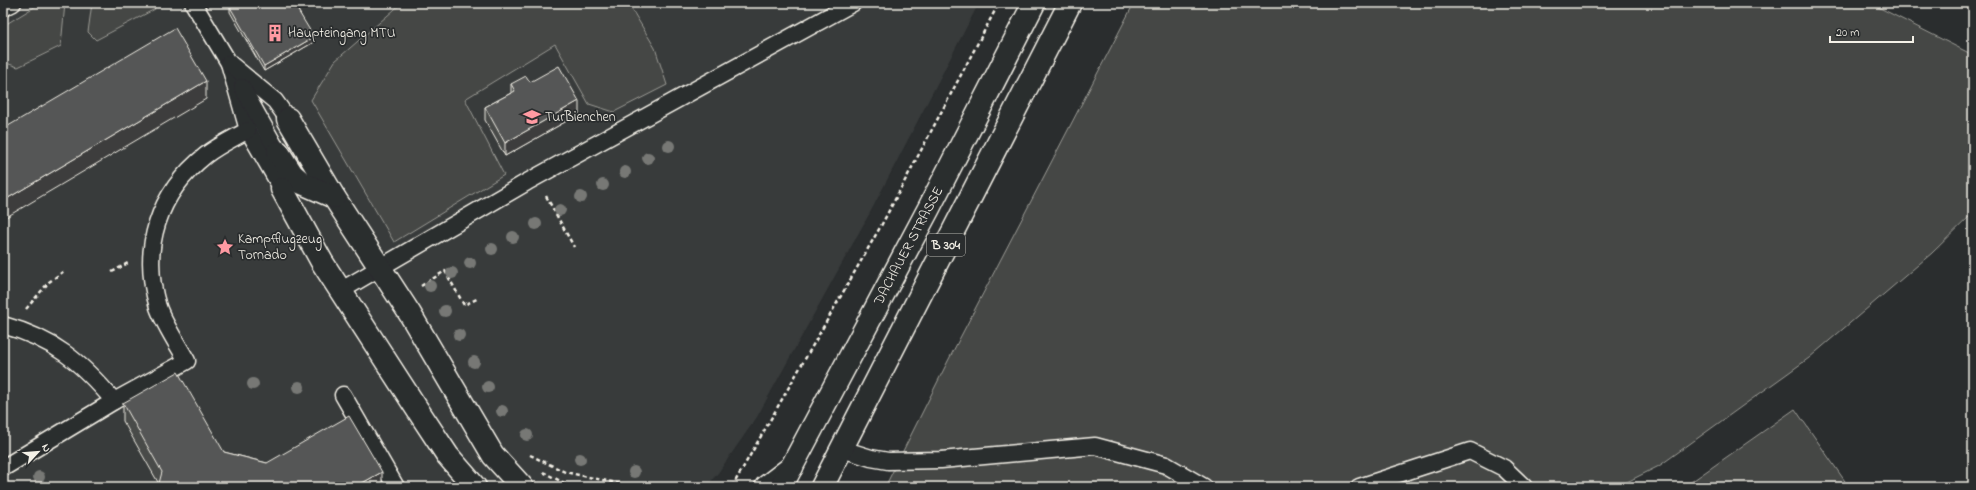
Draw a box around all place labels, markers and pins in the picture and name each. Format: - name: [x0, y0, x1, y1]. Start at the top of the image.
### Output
- building icon: Haupteingang MTU: [265, 23, 285, 43]
- place label: Haupteingang MTU: [288, 23, 396, 45]
- school or university icon: TurBienchen: [522, 107, 542, 127]
- place label: TurBienchen: [545, 107, 616, 128]
- place label: Kampfflugzeug Tornado: [238, 229, 322, 266]
- place icon: Kampfflugzeug Tornado: [215, 237, 235, 257]

